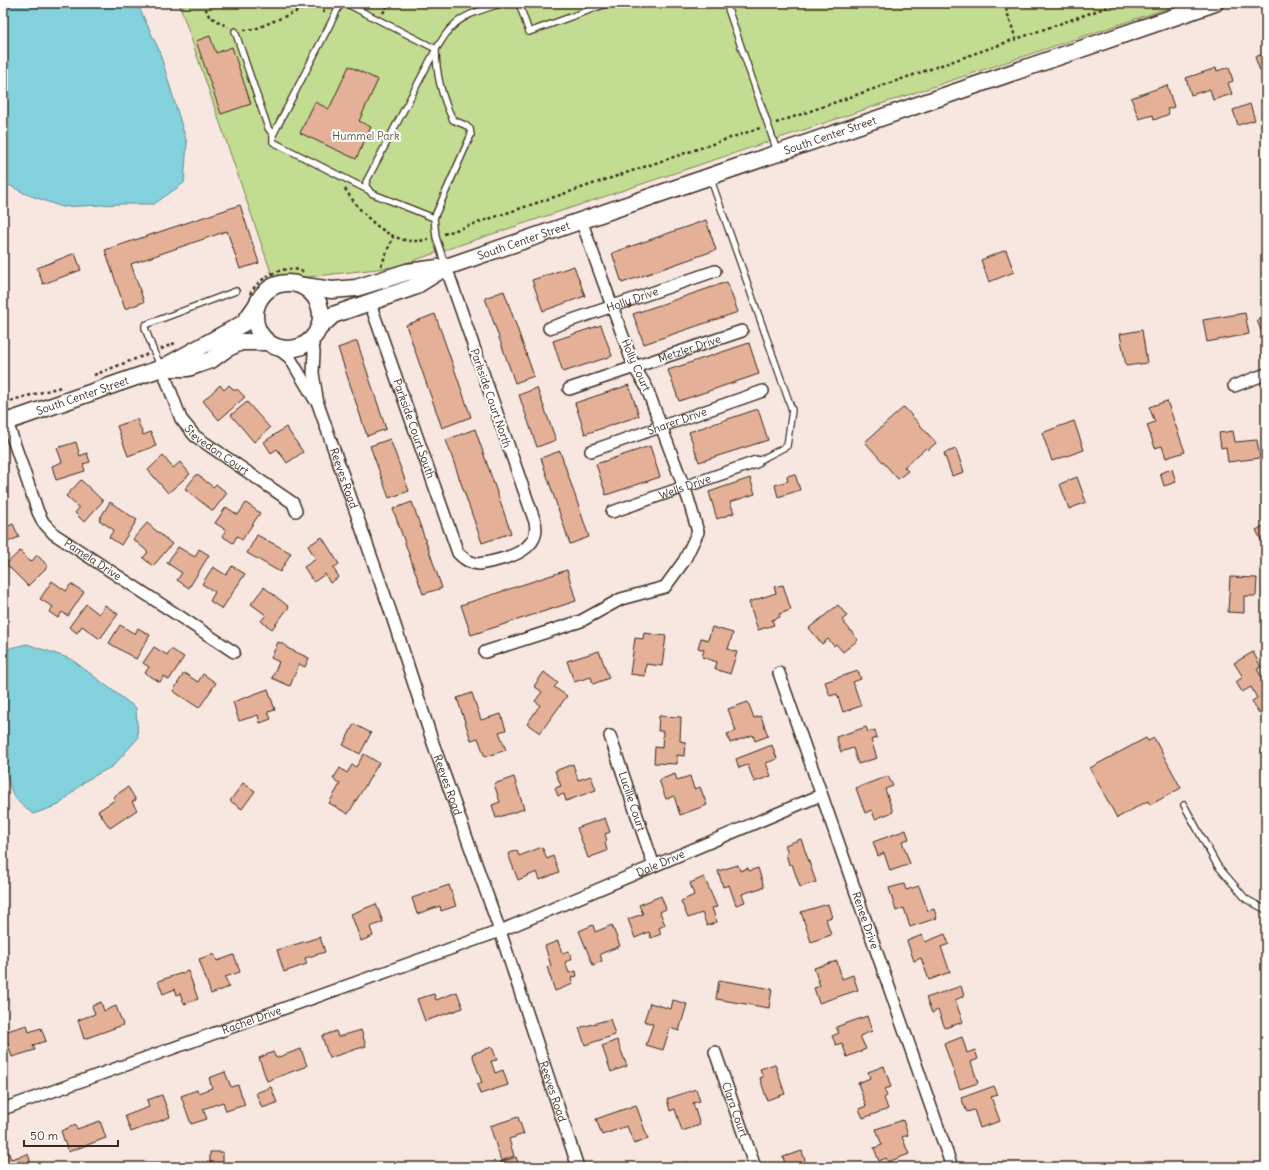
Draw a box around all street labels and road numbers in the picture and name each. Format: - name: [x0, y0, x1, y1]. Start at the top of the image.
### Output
- street label: South Center Street: [782, 113, 878, 158]
- street label: South Center Street: [475, 218, 572, 263]
- street label: Holly Drive: [604, 284, 660, 315]
- street label: Metzler Drive: [656, 332, 723, 366]
- street label: Holly Court: [618, 337, 654, 394]
- street label: Parkside Court North: [467, 347, 515, 449]
- street label: South Center Street: [34, 373, 131, 418]
- street label: Parkside Court South: [390, 377, 438, 480]
- street label: Sharer Drive: [645, 404, 709, 438]
- street label: Stevedon Court: [182, 422, 252, 478]
- street label: Reeves Road: [327, 446, 361, 511]
- street label: Wells Drive: [657, 471, 713, 502]
- street label: Pamela Drive: [62, 536, 124, 583]
- street label: Reeves Road: [431, 753, 465, 818]
- street label: Lucille Court: [616, 770, 649, 833]
- street label: Dale Drive: [634, 847, 687, 880]
- street label: Renee Drive: [849, 890, 882, 951]
- street label: Rachel Drive: [220, 1003, 283, 1037]
- street label: Reeves Road: [536, 1059, 570, 1124]
- street label: Clara Court: [719, 1080, 751, 1139]

